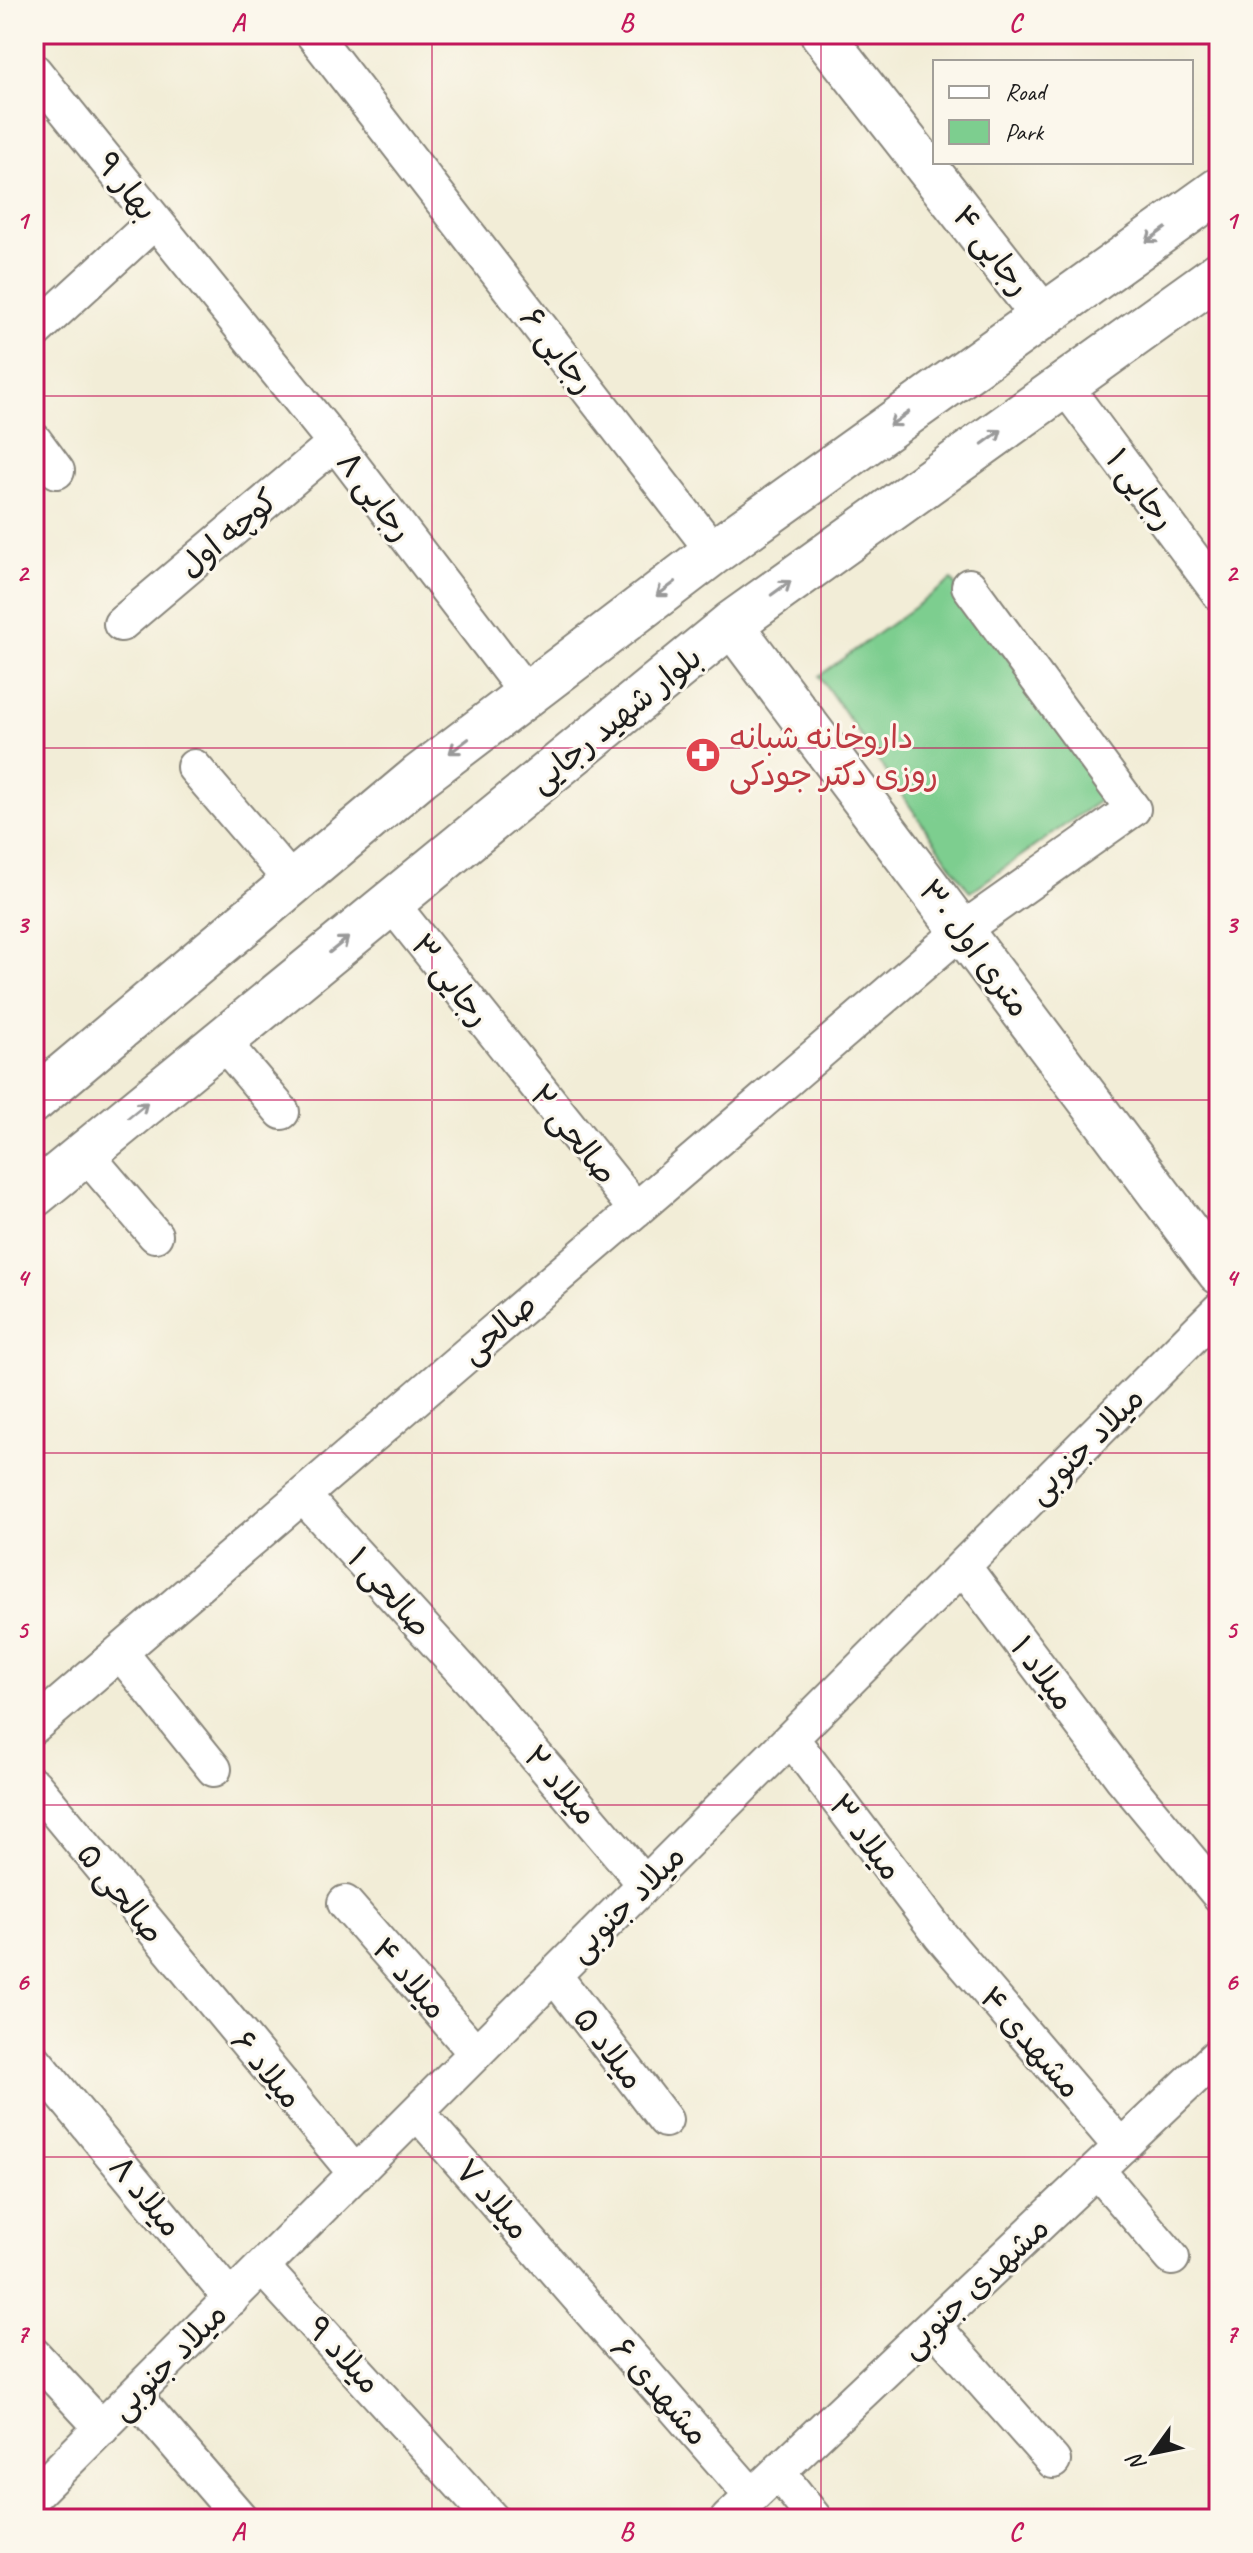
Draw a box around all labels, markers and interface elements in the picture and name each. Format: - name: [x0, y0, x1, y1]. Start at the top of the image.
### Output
- text: A: [231, 6, 246, 39]
- text: B: [619, 6, 635, 39]
- text: C: [1009, 6, 1025, 39]
- legend: [933, 60, 1193, 164]
- text: Road: [1005, 77, 1049, 107]
- text: Park: [1005, 117, 1045, 147]
- street label: بهار ۹: [87, 144, 167, 229]
- street label: رجایی ۴: [943, 197, 1040, 304]
- text: 1: [16, 204, 31, 237]
- text: 1: [1225, 204, 1240, 237]
- one-way arrow: [1145, 227, 1167, 243]
- street label: رجایی ۶: [511, 298, 604, 402]
- one-way arrow: [888, 411, 910, 428]
- one-way arrow: [980, 429, 1002, 445]
- street label: رجایی ۱: [1097, 440, 1185, 538]
- street label: رجایی ۸: [327, 443, 422, 550]
- street label: کوچه اول: [170, 480, 286, 587]
- text: 2: [16, 556, 30, 589]
- text: 2: [1225, 556, 1239, 589]
- one-way arrow: [656, 580, 677, 597]
- one-way arrow: [769, 580, 791, 596]
- street label: بلوار شهید رجایی: [520, 637, 710, 802]
- place label: داروخانه شبانه روزی دکتر جودکی: [729, 717, 938, 795]
- pharmacy icon: داروخانه شبانه روزی دکتر جودکی: [684, 736, 722, 774]
- one-way arrow: [449, 738, 470, 755]
- street label: ۳۰ متری اول: [909, 871, 1040, 1025]
- text: 3: [16, 908, 30, 941]
- text: 3: [1225, 908, 1239, 941]
- street label: رجایی ۳: [402, 926, 500, 1035]
- one-way arrow: [328, 936, 349, 954]
- street label: صالحی ۲: [521, 1076, 627, 1193]
- one-way arrow: [127, 1101, 148, 1119]
- text: 4: [16, 1261, 31, 1294]
- text: 4: [1225, 1261, 1240, 1294]
- street label: صالحی: [452, 1284, 545, 1373]
- street label: میلاد جنوبی: [1018, 1378, 1153, 1513]
- street label: صالحی ۱: [338, 1539, 441, 1646]
- text: 5: [16, 1613, 30, 1646]
- text: 5: [1225, 1613, 1239, 1646]
- street label: میلاد ۱: [1001, 1628, 1084, 1719]
- street label: میلاد ۲: [515, 1737, 607, 1834]
- street label: میلاد ۳: [820, 1786, 911, 1889]
- street label: صالحی ۵: [67, 1834, 174, 1952]
- street label: میلاد جنوبی: [559, 1836, 694, 1971]
- street label: میلاد ۴: [363, 1929, 456, 2028]
- text: 6: [16, 1965, 30, 1998]
- text: 6: [1225, 1965, 1239, 1998]
- street label: مشهدی ۴: [971, 1978, 1091, 2107]
- street label: میلاد ۵: [564, 1999, 653, 2098]
- street label: میلاد ۶: [222, 2021, 312, 2117]
- street label: میلاد ۸: [100, 2147, 191, 2245]
- street label: میلاد ۷: [446, 2150, 539, 2248]
- street label: مشهدی جنوبی: [891, 2208, 1058, 2367]
- street label: میلاد جنوبی: [101, 2294, 236, 2429]
- street label: میلاد ۹: [297, 2308, 390, 2403]
- text: 7: [16, 2317, 30, 2350]
- text: 7: [1225, 2317, 1239, 2350]
- street label: مشهدی ۶: [601, 2328, 718, 2454]
- north arrow: [1113, 2413, 1193, 2493]
- text: N: [1120, 2447, 1153, 2477]
- text: A: [231, 2515, 246, 2548]
- text: B: [619, 2515, 635, 2548]
- text: C: [1009, 2515, 1025, 2548]

